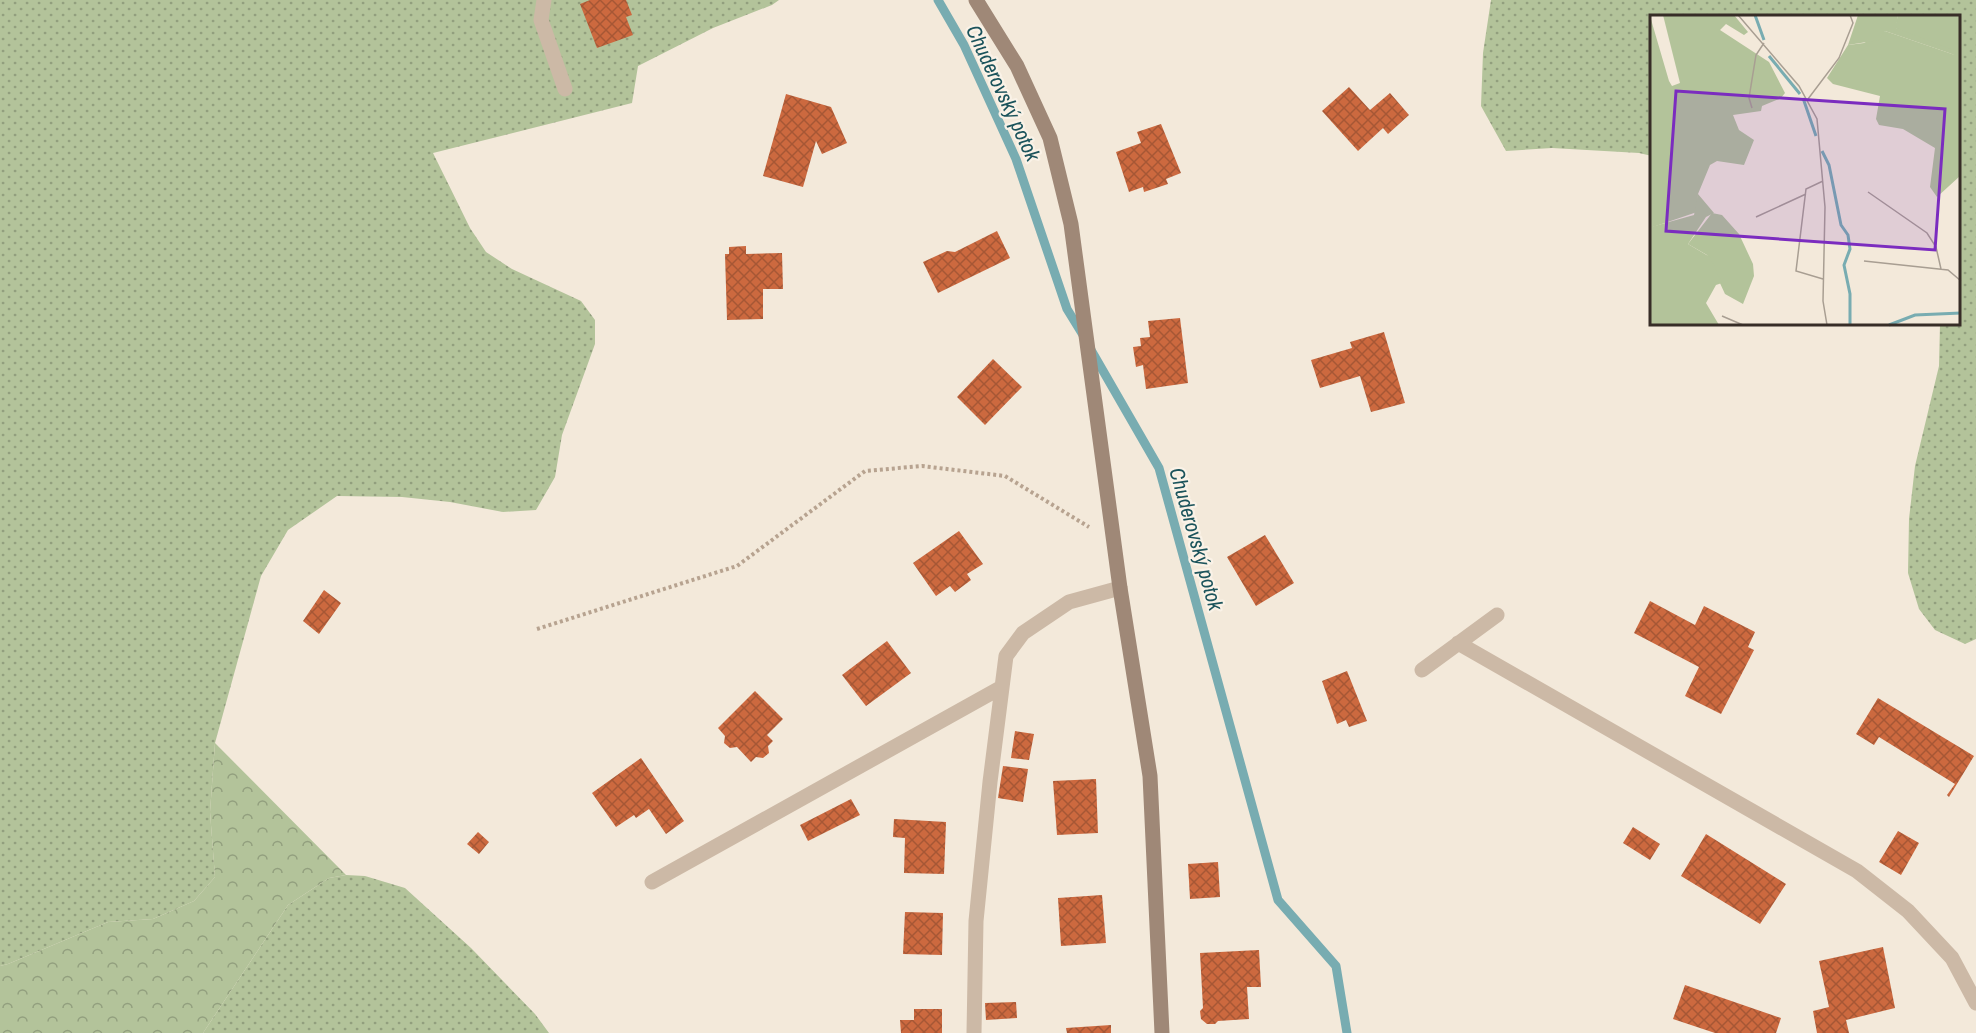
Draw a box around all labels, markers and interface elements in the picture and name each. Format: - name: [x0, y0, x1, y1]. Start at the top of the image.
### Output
- inset map: [1650, 15, 1961, 326]
- water label: Chuderovský potok: [959, 20, 1048, 167]
- water label: Chuderovský potok: [1162, 464, 1231, 615]

